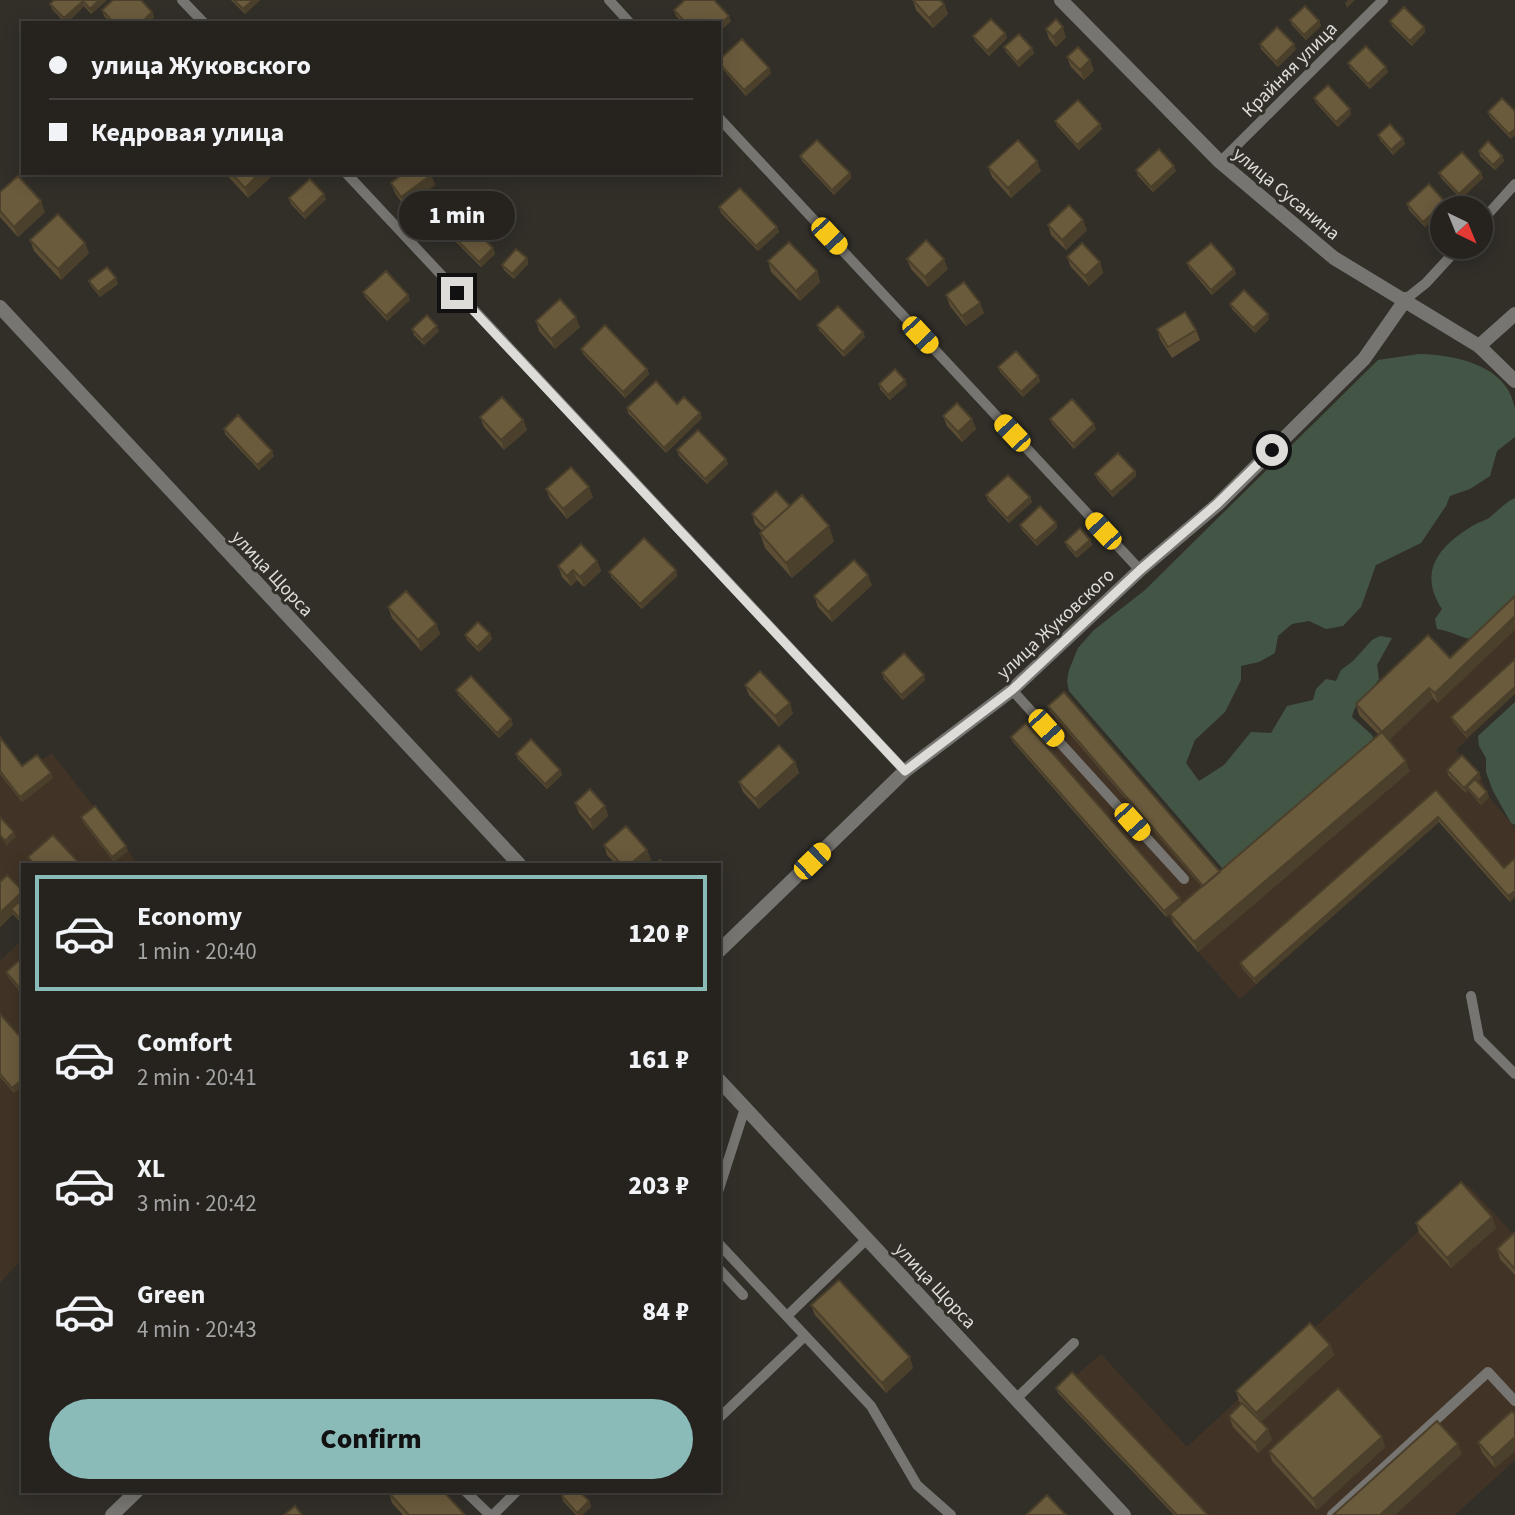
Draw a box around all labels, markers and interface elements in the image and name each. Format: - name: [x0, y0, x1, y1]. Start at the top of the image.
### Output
- street label: Крайняя улица: [1236, 16, 1344, 124]
- text: улица Жуковского: [91, 47, 311, 84]
- text: Кедровая улица: [91, 114, 284, 151]
- street label: улица Сусанина: [1227, 141, 1346, 247]
- callout: 1 min: [399, 191, 515, 240]
- north arrow: [1430, 196, 1493, 259]
- map controls: [1430, 196, 1493, 259]
- text: 1 min: [429, 199, 485, 232]
- car: [807, 213, 852, 259]
- route end: [441, 277, 473, 309]
- car: [898, 312, 943, 358]
- car: [990, 410, 1035, 456]
- route start: [1256, 434, 1288, 466]
- car: [1081, 508, 1126, 554]
- street label: улица Щорса: [225, 525, 319, 623]
- street label: улица Жуковского: [991, 562, 1121, 686]
- car: [1025, 705, 1068, 751]
- car: [1111, 799, 1154, 845]
- car: [790, 839, 835, 883]
- text: Economy: [137, 898, 242, 935]
- icon: car: [53, 902, 116, 965]
- text: 120 ₽: [628, 915, 689, 952]
- text: 1 min · 20:40: [137, 935, 257, 968]
- text: Comfort: [137, 1024, 232, 1061]
- icon: car: [53, 1028, 116, 1091]
- text: 161 ₽: [628, 1041, 689, 1078]
- text: 2 min · 20:41: [137, 1061, 257, 1094]
- text: XL: [137, 1150, 165, 1187]
- icon: car: [53, 1154, 116, 1217]
- text: 203 ₽: [628, 1167, 689, 1204]
- text: 3 min · 20:42: [137, 1187, 257, 1220]
- street label: улица Щорса: [888, 1237, 982, 1335]
- text: Green: [137, 1276, 205, 1313]
- icon: car: [53, 1280, 116, 1343]
- text: 84 ₽: [642, 1293, 689, 1330]
- text: 4 min · 20:43: [137, 1313, 257, 1346]
- button: Confirm: [49, 1399, 693, 1479]

